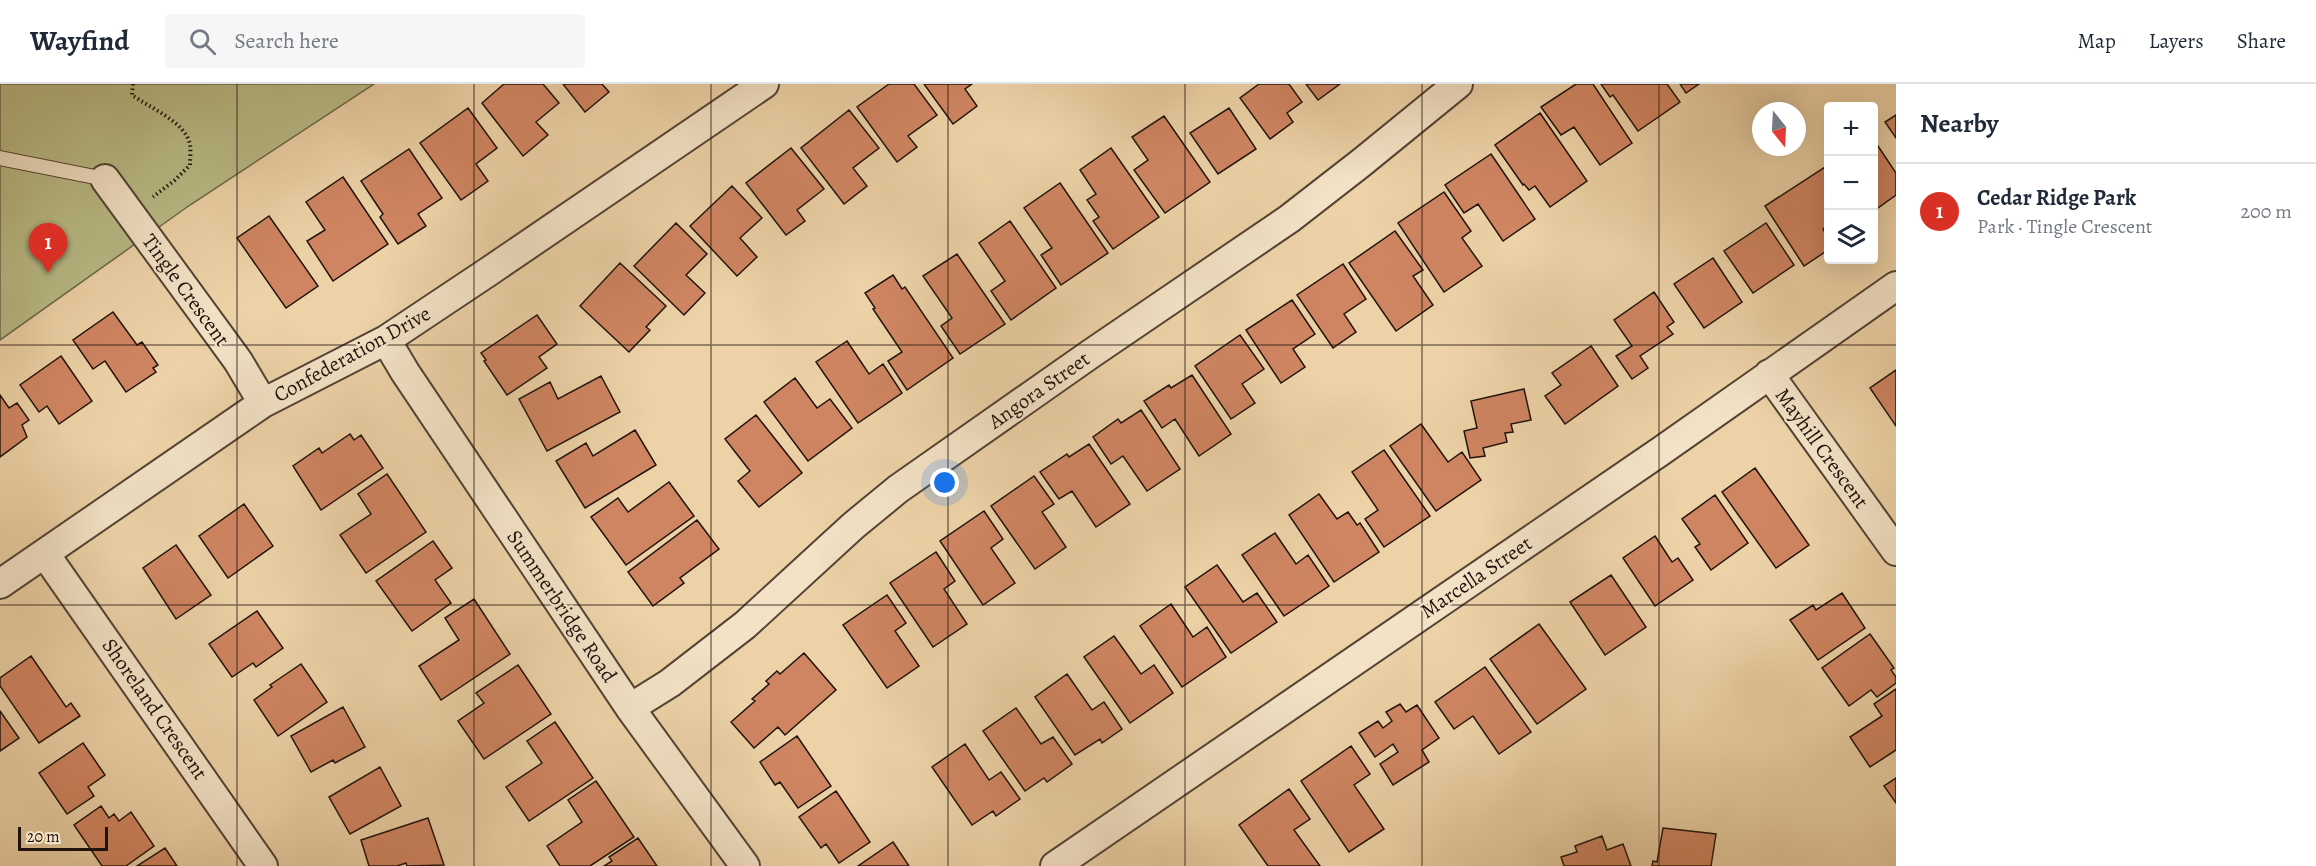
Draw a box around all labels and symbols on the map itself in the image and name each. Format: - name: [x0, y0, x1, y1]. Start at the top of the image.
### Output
- north arrow: [1752, 102, 1806, 156]
- pin: 1: [28, 224, 68, 273]
- street label: Tingle Crescent: [136, 228, 236, 352]
- street label: Confederation Drive: [269, 299, 435, 409]
- street label: Angora Street: [982, 345, 1095, 436]
- street label: Mayhill Crescent: [1769, 382, 1875, 514]
- your location: [930, 468, 959, 497]
- street label: Summerbridge Road: [500, 524, 624, 688]
- street label: Marcella Street: [1415, 529, 1537, 625]
- street label: Shoreland Crescent: [96, 633, 214, 785]
- scale bar: [18, 824, 108, 852]

